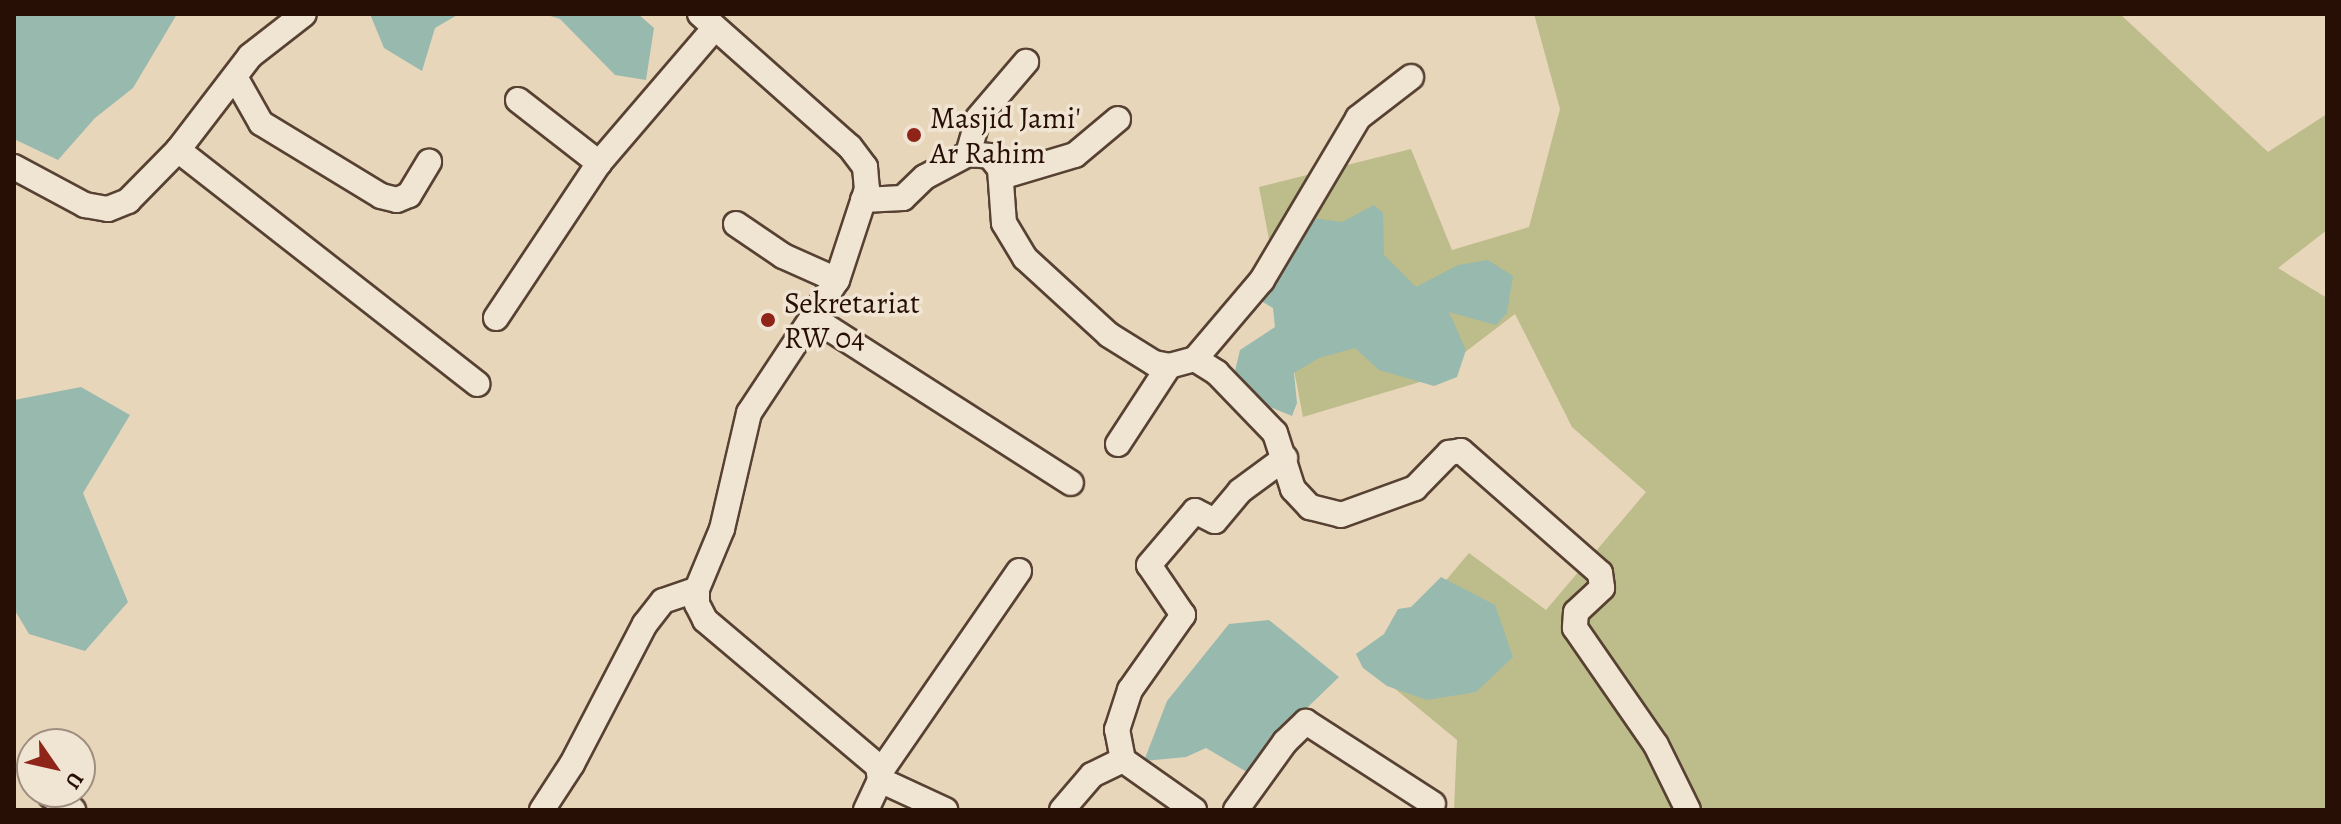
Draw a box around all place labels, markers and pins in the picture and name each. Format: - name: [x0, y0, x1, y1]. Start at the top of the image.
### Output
- place label: Masjid Jami' Ar Rahim: [930, 100, 1081, 170]
- marker: Masjid Jami' Ar Rahim: [905, 126, 923, 144]
- place label: Sekretariat RW 04: [784, 285, 920, 356]
- marker: Sekretariat RW 04: [759, 311, 777, 329]

